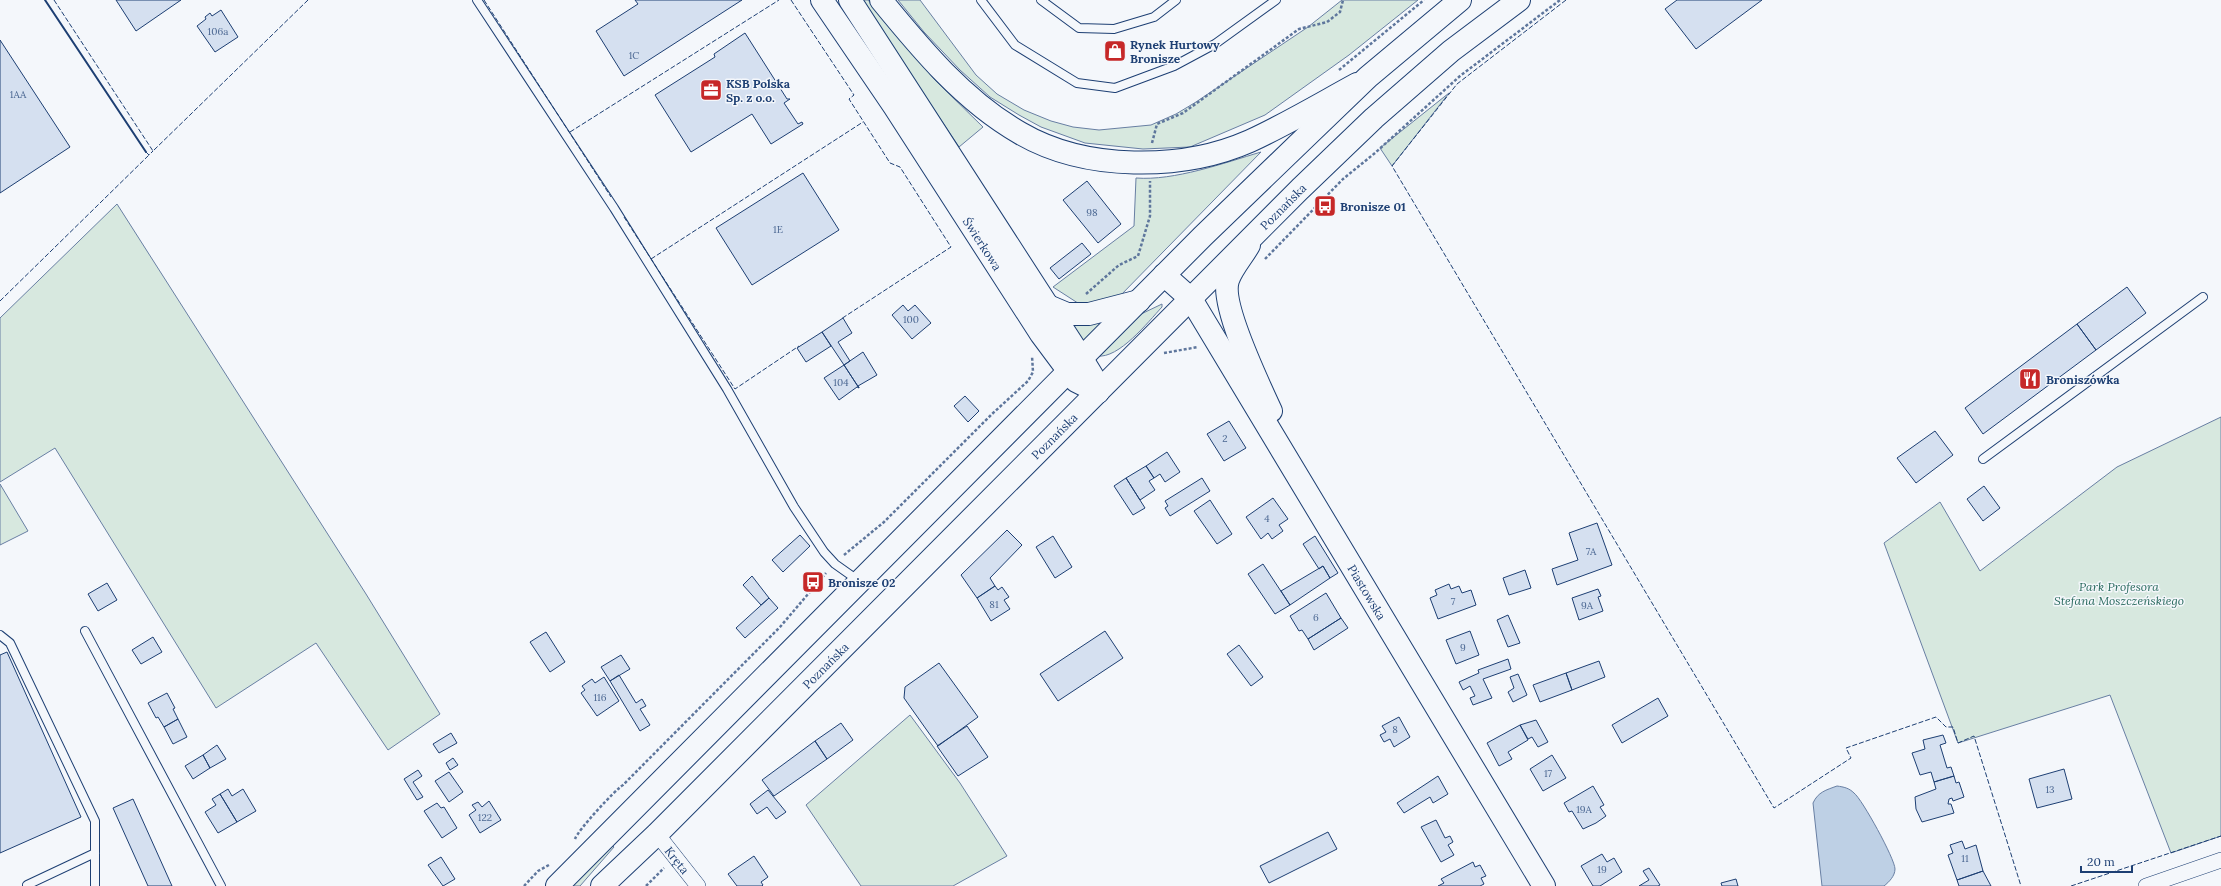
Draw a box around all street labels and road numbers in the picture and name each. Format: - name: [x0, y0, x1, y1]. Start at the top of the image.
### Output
- street label: Poznańska: [1257, 180, 1309, 233]
- street label: Świerkowa: [960, 214, 1005, 273]
- street label: Poznańska: [1028, 409, 1080, 462]
- street label: Piastowska: [1345, 562, 1390, 622]
- street label: Poznańska: [799, 639, 851, 692]
- street label: Kręta: [662, 843, 693, 877]

